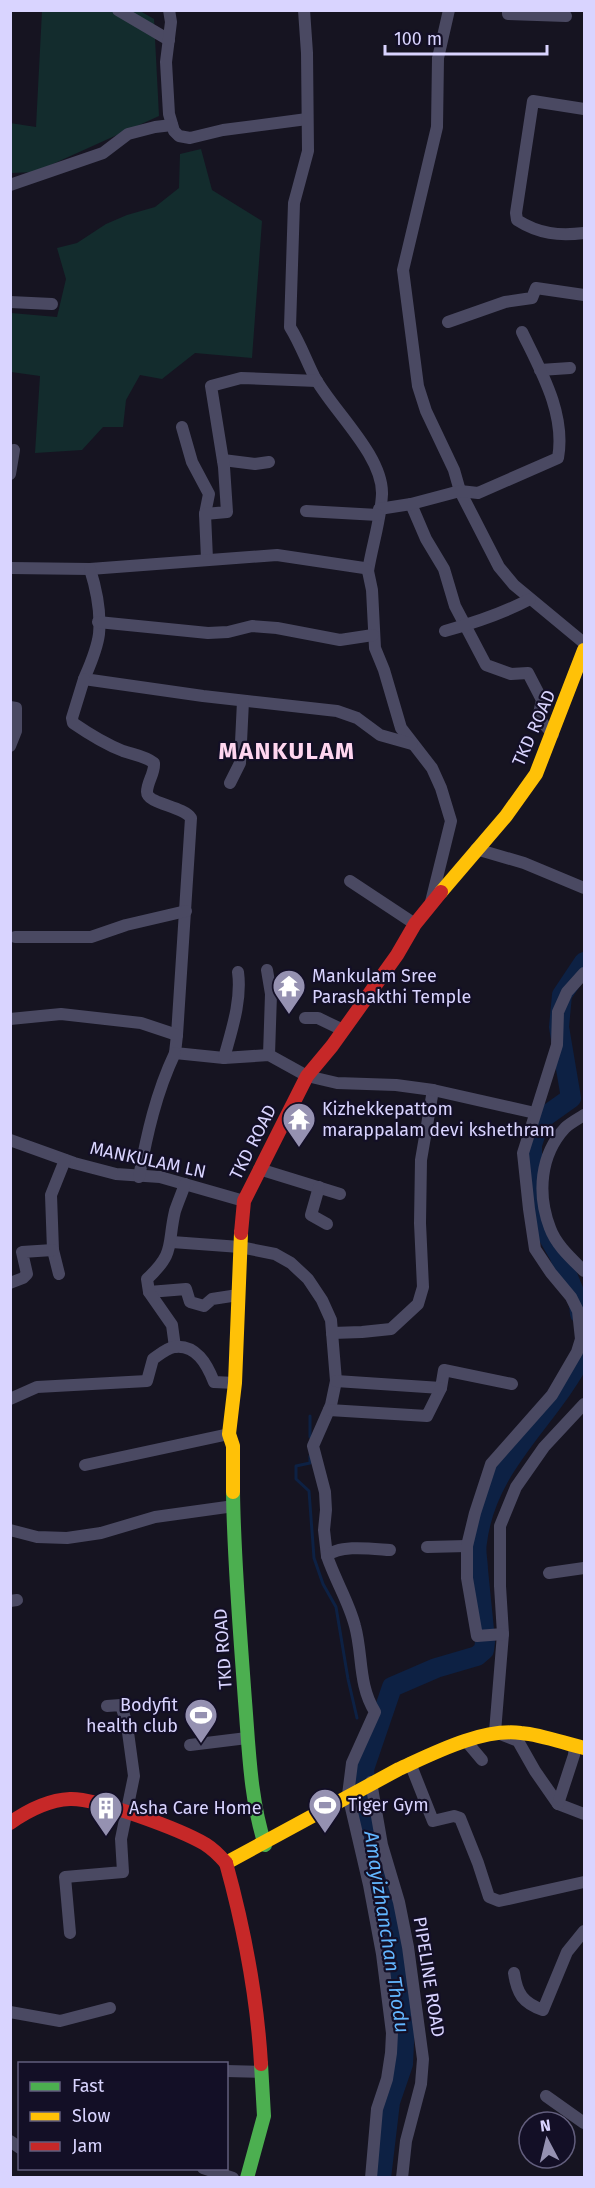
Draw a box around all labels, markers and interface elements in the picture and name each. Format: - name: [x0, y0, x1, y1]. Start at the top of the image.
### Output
- scale bar: [385, 18, 547, 56]
- text: 100 m: [394, 28, 442, 50]
- street label: TKD ROAD: [507, 686, 561, 770]
- district label: MANKULAM: [219, 737, 355, 765]
- place label: Mankulam Sree Parashakthi Temple: [312, 965, 471, 1008]
- temple icon: Mankulam Sree Parashakthi Temple: [271, 968, 307, 1015]
- place label: Kizhekkepattom marappalam devi kshethram: [322, 1098, 555, 1141]
- street label: TKD ROAD: [225, 1101, 281, 1183]
- temple icon: Kizhekkepattom marappalam devi kshethram: [281, 1101, 317, 1148]
- street label: MANKULAM LN: [88, 1137, 208, 1183]
- street label: TKD ROAD: [209, 1608, 237, 1690]
- place label: Bodyfit health club: [86, 1694, 178, 1737]
- sports icon: Bodyfit health club: [183, 1697, 219, 1744]
- sports icon: Tiger Gym: [307, 1787, 343, 1834]
- building icon: Asha Care Home: [88, 1790, 124, 1837]
- place label: Tiger Gym: [348, 1794, 429, 1816]
- place label: Asha Care Home: [129, 1797, 262, 1819]
- water label: Amayizhanchan Thodu: [359, 1828, 415, 2035]
- street label: PIPELINE ROAD: [409, 1915, 449, 2039]
- legend: [18, 2062, 228, 2170]
- text: Fast: [72, 2075, 105, 2097]
- text: Slow: [72, 2105, 111, 2127]
- north arrow: [517, 2110, 577, 2170]
- text: N: [539, 2116, 552, 2136]
- text: Jam: [72, 2135, 103, 2157]

